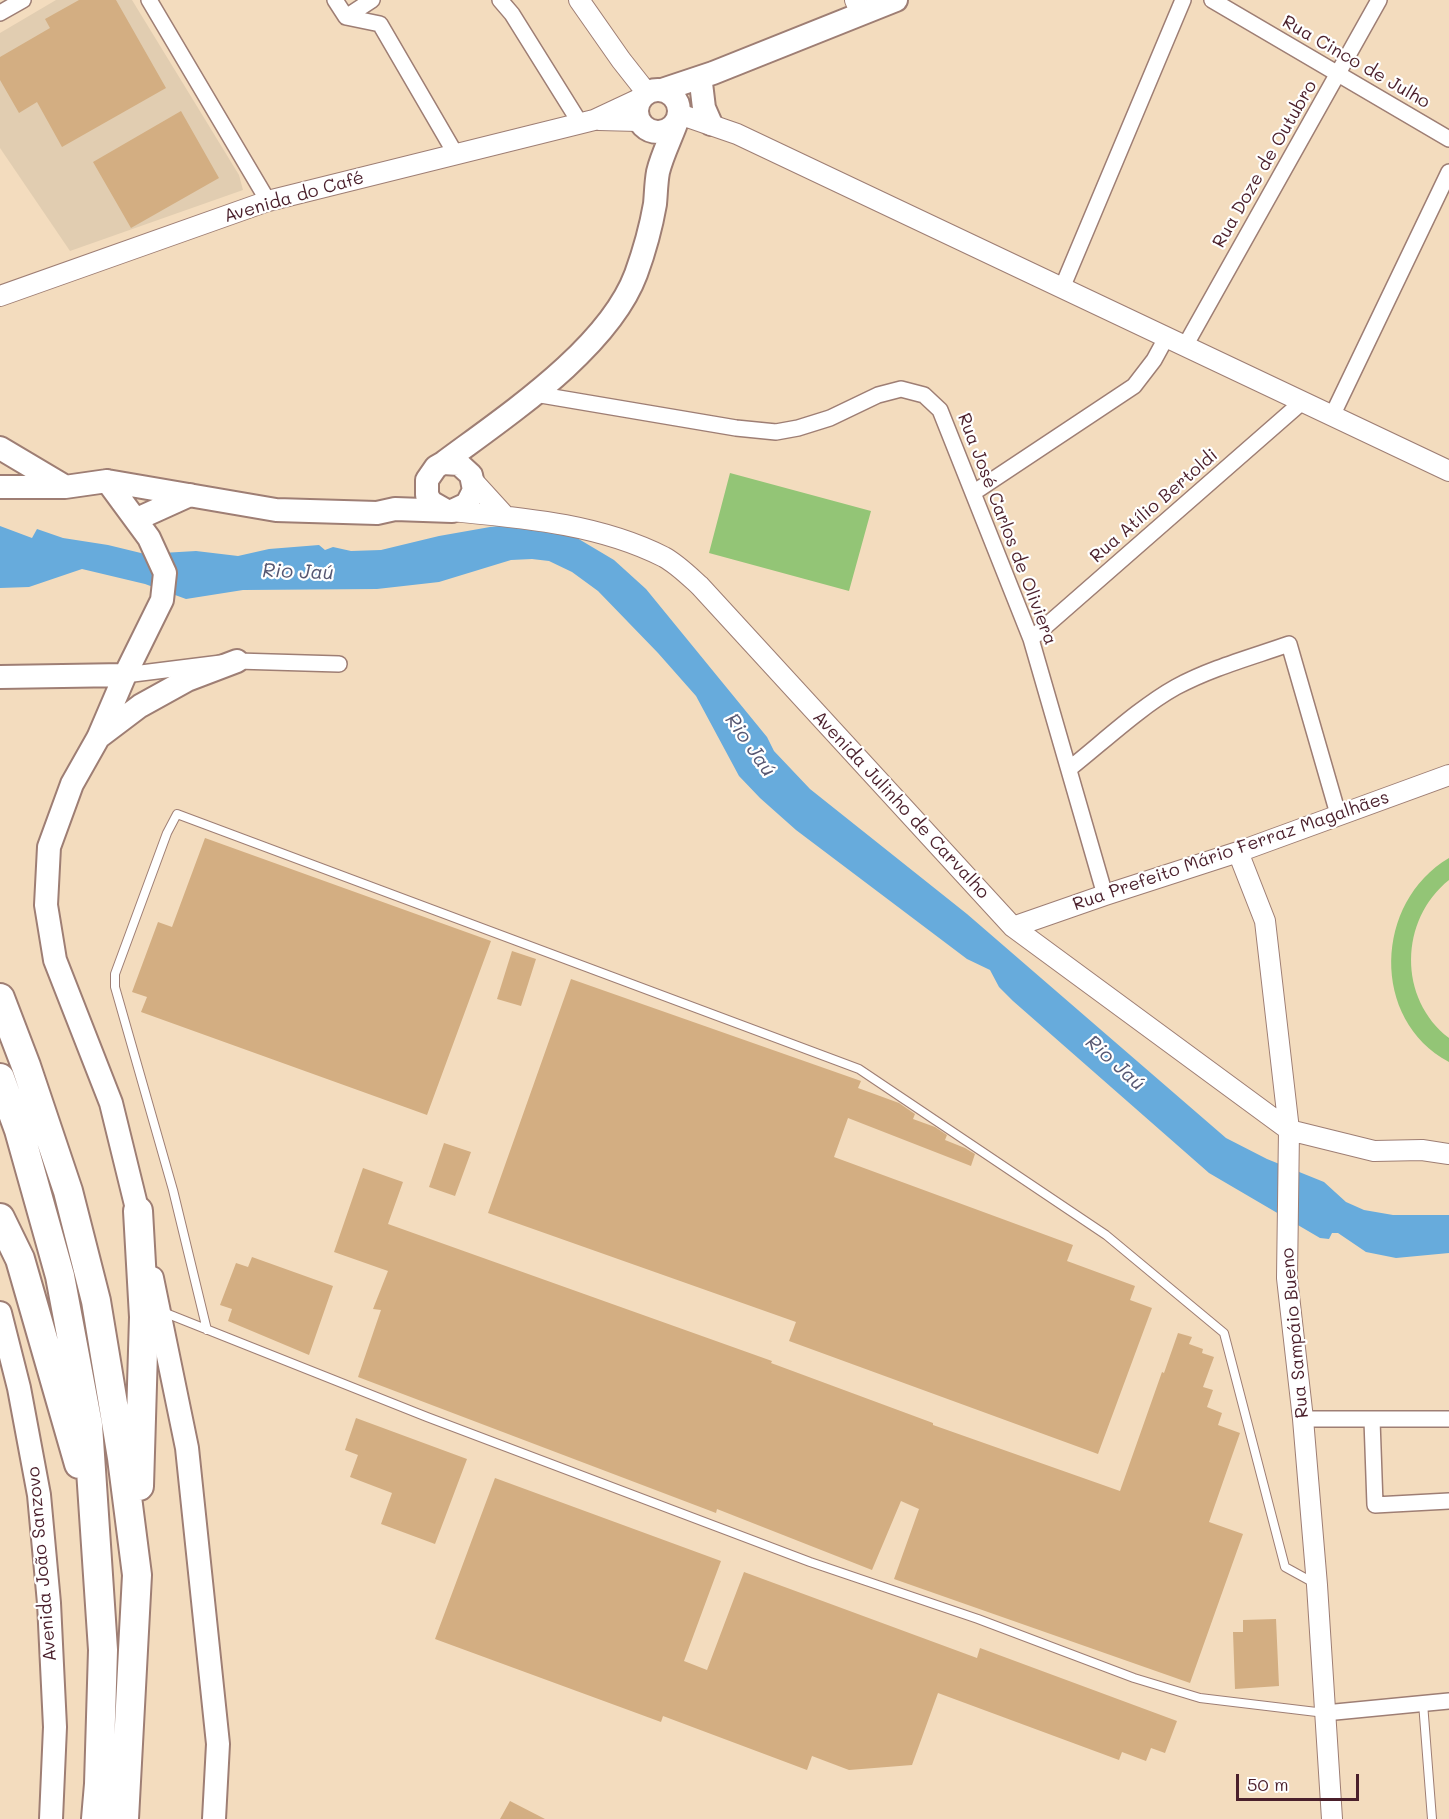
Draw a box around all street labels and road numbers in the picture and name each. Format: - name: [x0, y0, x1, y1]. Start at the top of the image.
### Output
- street label: Rua Cinco de Julho: [1278, 11, 1434, 113]
- street label: Rua Doze de Outubro: [1208, 76, 1322, 252]
- street label: Avenida do Café: [222, 167, 366, 227]
- street label: Rua José Carlos de Oliviera: [953, 410, 1061, 648]
- street label: Rua Atílio Bertoldi: [1086, 445, 1222, 567]
- street label: Avenida Julinho de Carvalho: [808, 707, 994, 903]
- street label: Rua Prefeito Mário Ferraz Magalhães: [1070, 787, 1392, 915]
- street label: Rua Sampáio Bueno: [1277, 1247, 1313, 1419]
- street label: Avenida João Sanzovo: [23, 1466, 61, 1662]

